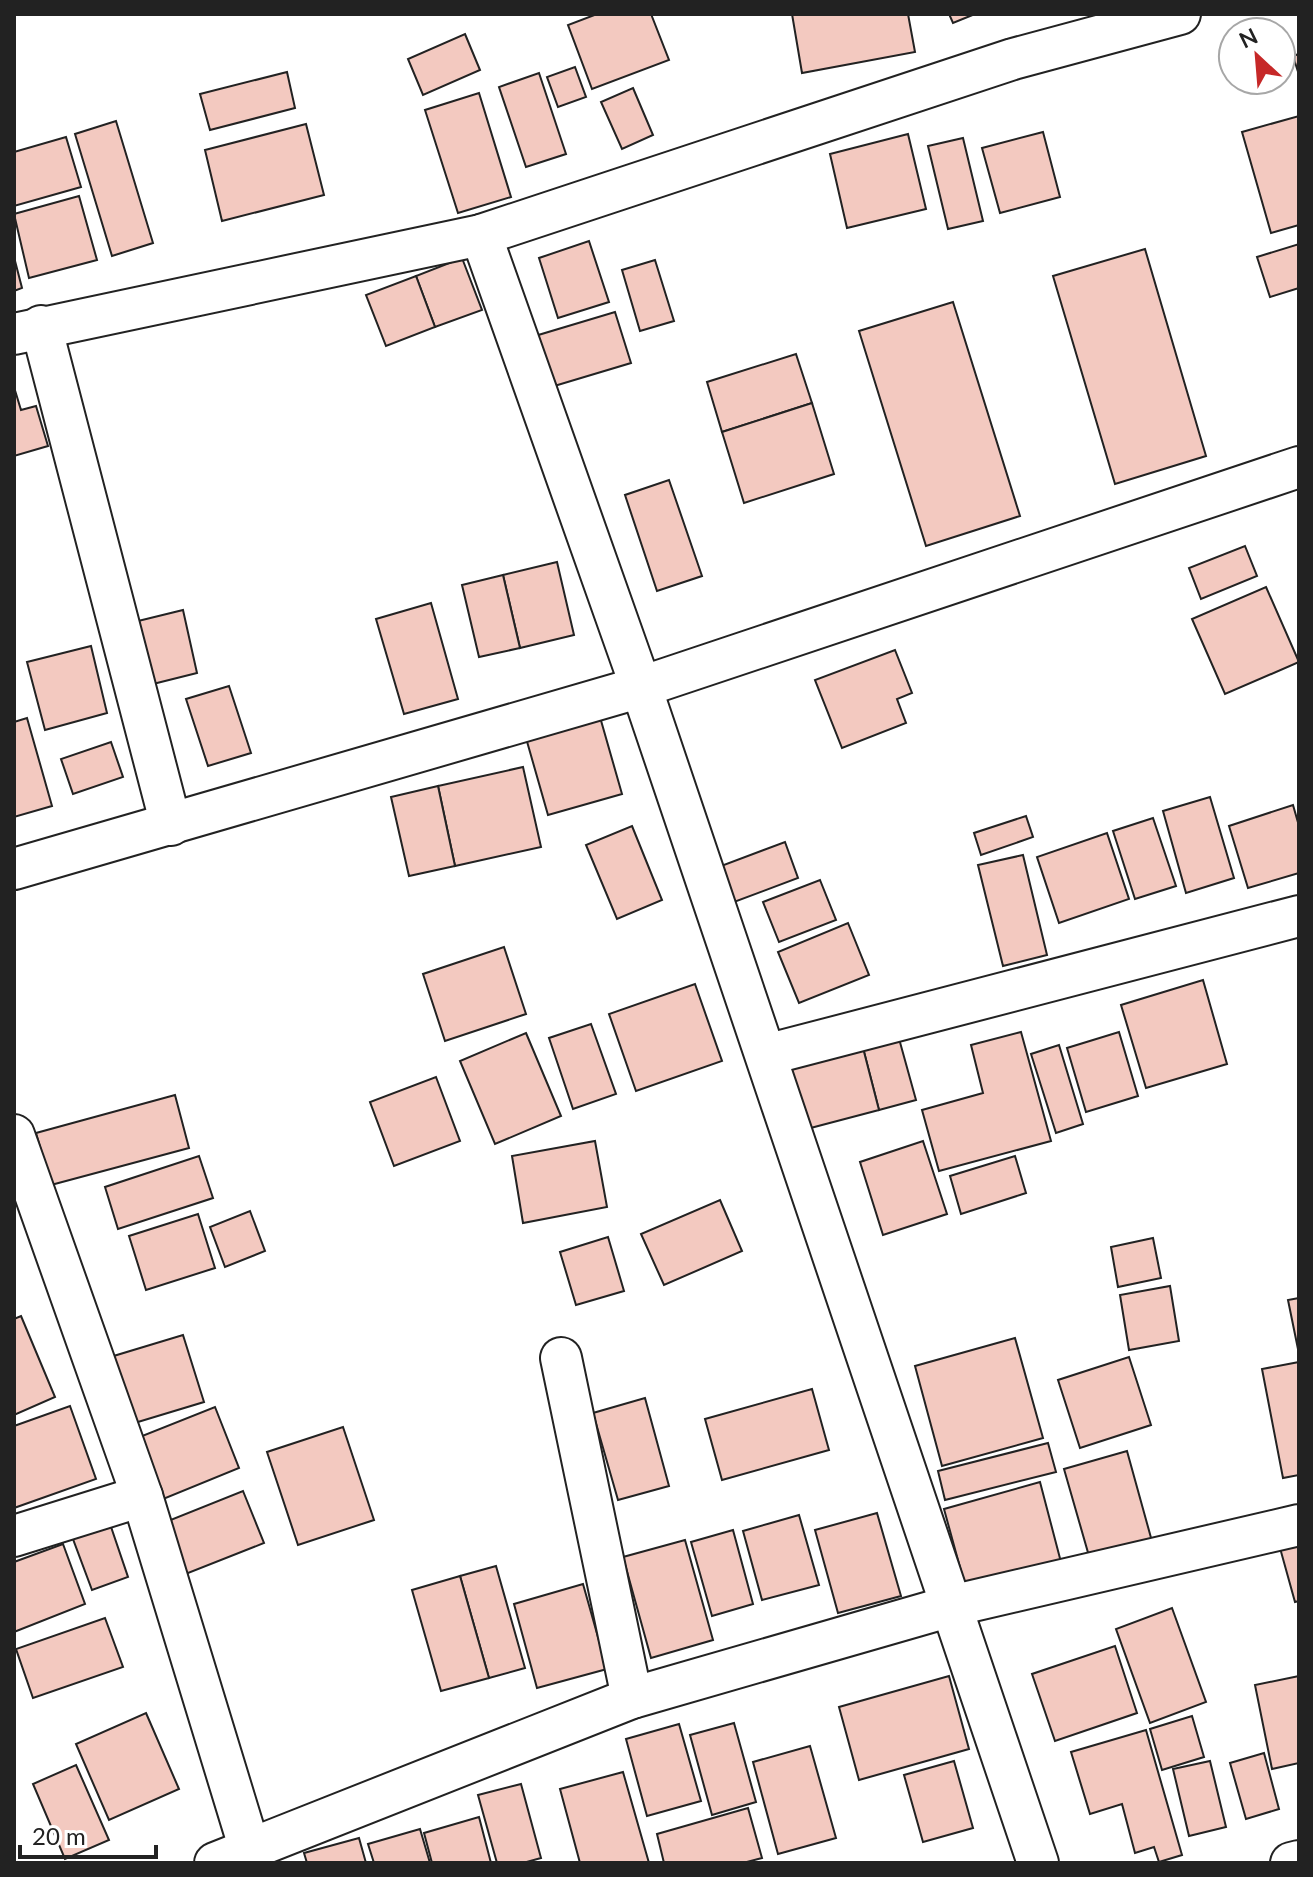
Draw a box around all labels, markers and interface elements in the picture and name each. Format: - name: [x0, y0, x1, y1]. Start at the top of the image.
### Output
- north arrow: [1217, 16, 1297, 96]
- text: N: [1234, 22, 1262, 53]
- scale bar: [20, 1809, 156, 1859]
- text: 20 m: [32, 1821, 86, 1850]

